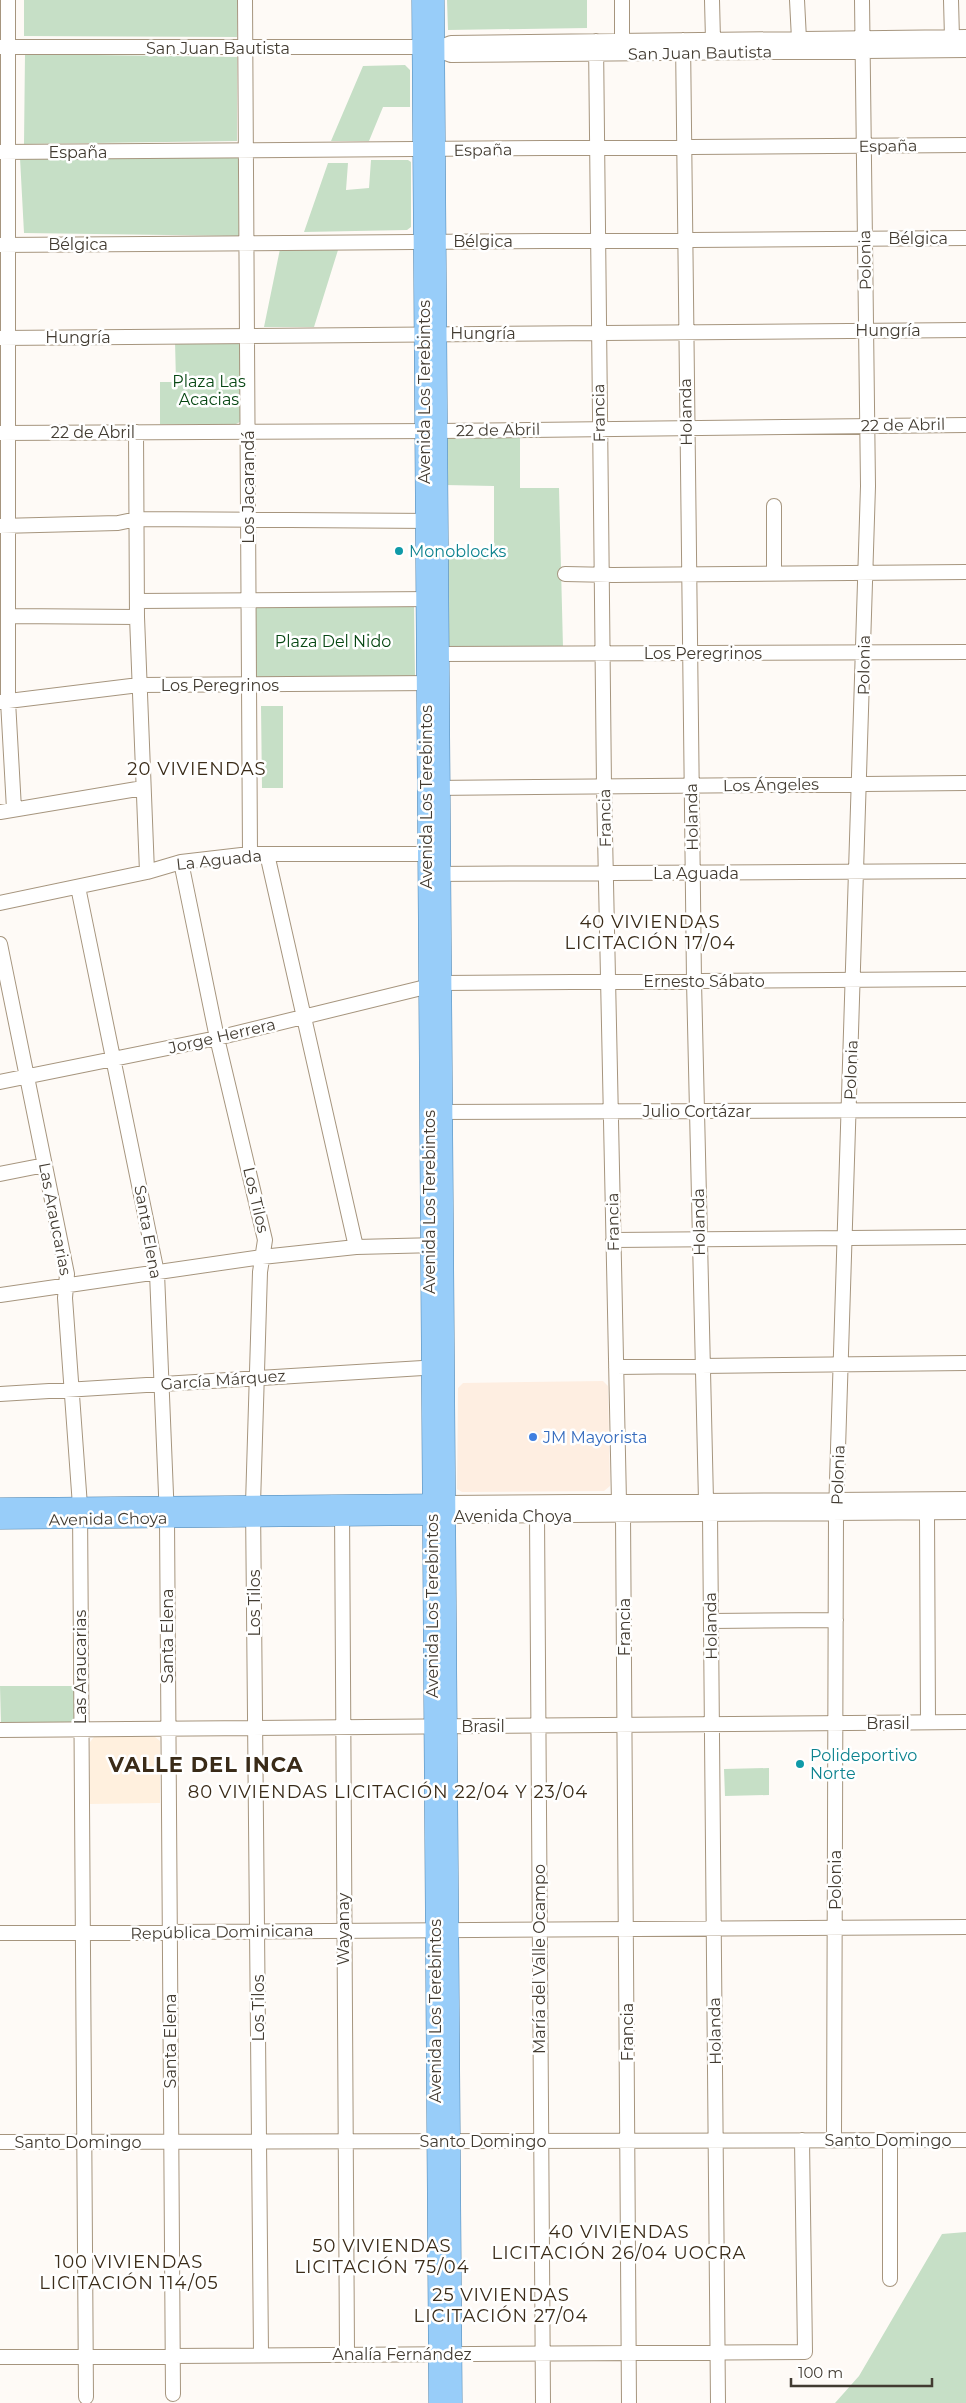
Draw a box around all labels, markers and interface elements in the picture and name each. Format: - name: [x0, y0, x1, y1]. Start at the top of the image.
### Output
- street label: San Juan Bautista: [146, 39, 290, 58]
- street label: San Juan Bautista: [628, 42, 772, 64]
- street label: España: [858, 136, 918, 156]
- street label: España: [453, 140, 513, 160]
- street label: España: [49, 143, 107, 162]
- street label: Bélgica: [888, 229, 948, 248]
- street label: Polonia: [855, 230, 875, 290]
- street label: Bélgica: [453, 232, 513, 251]
- street label: Bélgica: [48, 235, 108, 254]
- street label: Avenida Los Terebintos: [415, 300, 434, 484]
- street label: Hungría: [855, 321, 921, 340]
- street label: Hungría: [450, 324, 516, 343]
- street label: Hungría: [45, 328, 111, 347]
- park label: Plaza Las Acacias: [172, 372, 246, 409]
- street label: Holanda: [676, 378, 696, 446]
- street label: Francia: [589, 384, 609, 442]
- street label: 22 de Abril: [861, 415, 945, 435]
- street label: 22 de Abril: [456, 420, 540, 440]
- street label: 22 de Abril: [51, 423, 135, 442]
- street label: Los Jacarandá: [239, 430, 258, 544]
- place label: Monoblocks: [409, 542, 507, 561]
- marker: Monoblocks: [393, 545, 405, 557]
- park label: Plaza Del Nido: [275, 632, 391, 651]
- street label: Polonia: [854, 635, 874, 695]
- street label: Los Peregrinos: [644, 644, 762, 663]
- street label: Los Peregrinos: [161, 676, 279, 695]
- street label: Avenida Los Terebintos: [417, 705, 436, 889]
- district label: 20 VIVIENDAS: [127, 758, 267, 780]
- street label: Los Ángeles: [723, 775, 819, 795]
- street label: Holanda: [682, 783, 702, 851]
- street label: Francia: [595, 789, 615, 847]
- street label: La Aguada: [175, 846, 263, 874]
- street label: La Aguada: [653, 864, 739, 883]
- district label: 40 VIVIENDAS LICITACIÓN 17/04: [564, 911, 736, 954]
- street label: Ernesto Sábato: [643, 972, 765, 991]
- street label: Jorge Herrera: [166, 1014, 277, 1058]
- street label: Polonia: [840, 1040, 862, 1100]
- street label: Julio Cortázar: [642, 1102, 751, 1121]
- street label: Avenida Los Terebintos: [420, 1110, 439, 1294]
- street label: Las Araucarias: [35, 1161, 75, 1277]
- street label: Los Tilos: [239, 1165, 273, 1235]
- street label: Santa Elena: [130, 1184, 166, 1280]
- street label: Holanda: [689, 1188, 709, 1256]
- street label: Francia: [603, 1193, 623, 1251]
- street label: García Márquez: [160, 1366, 286, 1394]
- place label: JM Mayorista: [542, 1428, 647, 1447]
- marker: JM Mayorista: [527, 1431, 539, 1443]
- street label: Polonia: [827, 1445, 849, 1505]
- street label: Avenida Choya: [454, 1507, 572, 1526]
- street label: Avenida Choya: [49, 1508, 167, 1530]
- street label: Avenida Los Terebintos: [423, 1514, 442, 1698]
- street label: Los Tilos: [245, 1569, 264, 1636]
- street label: Santa Elena: [158, 1589, 177, 1683]
- street label: Holanda: [701, 1592, 721, 1660]
- street label: Francia: [615, 1598, 634, 1656]
- street label: Las Araucarias: [71, 1610, 90, 1724]
- street label: Brasil: [866, 1714, 910, 1733]
- street label: Brasil: [461, 1717, 505, 1736]
- place label: Polideportivo Norte: [810, 1746, 917, 1783]
- district label: VALLE DEL INCA: [107, 1752, 304, 1777]
- marker: Polideportivo Norte: [794, 1758, 806, 1770]
- district label: 80 VIVIENDAS LICITACIÓN 22/04 Y 23/04: [188, 1781, 588, 1803]
- street label: Polonia: [826, 1850, 845, 1910]
- street label: María del Valle Ocampo: [530, 1864, 549, 2054]
- street label: Wayanay: [334, 1892, 353, 1965]
- street label: Avenida Los Terebintos: [426, 1919, 445, 2103]
- street label: República Dominicana: [130, 1921, 314, 1943]
- street label: Los Tilos: [249, 1974, 268, 2041]
- street label: Santa Elena: [161, 1994, 180, 2088]
- street label: Holanda: [705, 1997, 725, 2065]
- street label: Francia: [618, 2003, 637, 2061]
- street label: Santo Domingo: [825, 2131, 951, 2150]
- street label: Santo Domingo: [420, 2132, 546, 2151]
- street label: Santo Domingo: [15, 2133, 141, 2152]
- district label: 40 VIVIENDAS LICITACIÓN 26/04 UOCRA: [492, 2221, 746, 2264]
- district label: 50 VIVIENDAS LICITACIÓN 75/04: [294, 2235, 470, 2278]
- district label: 100 VIVIENDAS LICITACIÓN 114/05: [39, 2251, 219, 2294]
- district label: 25 VIVIENDAS LICITACIÓN 27/04: [414, 2284, 588, 2327]
- street label: Analía Fernández: [332, 2345, 472, 2364]
- scale bar: [791, 2356, 932, 2388]
- text: 100 m: [798, 2363, 843, 2382]

